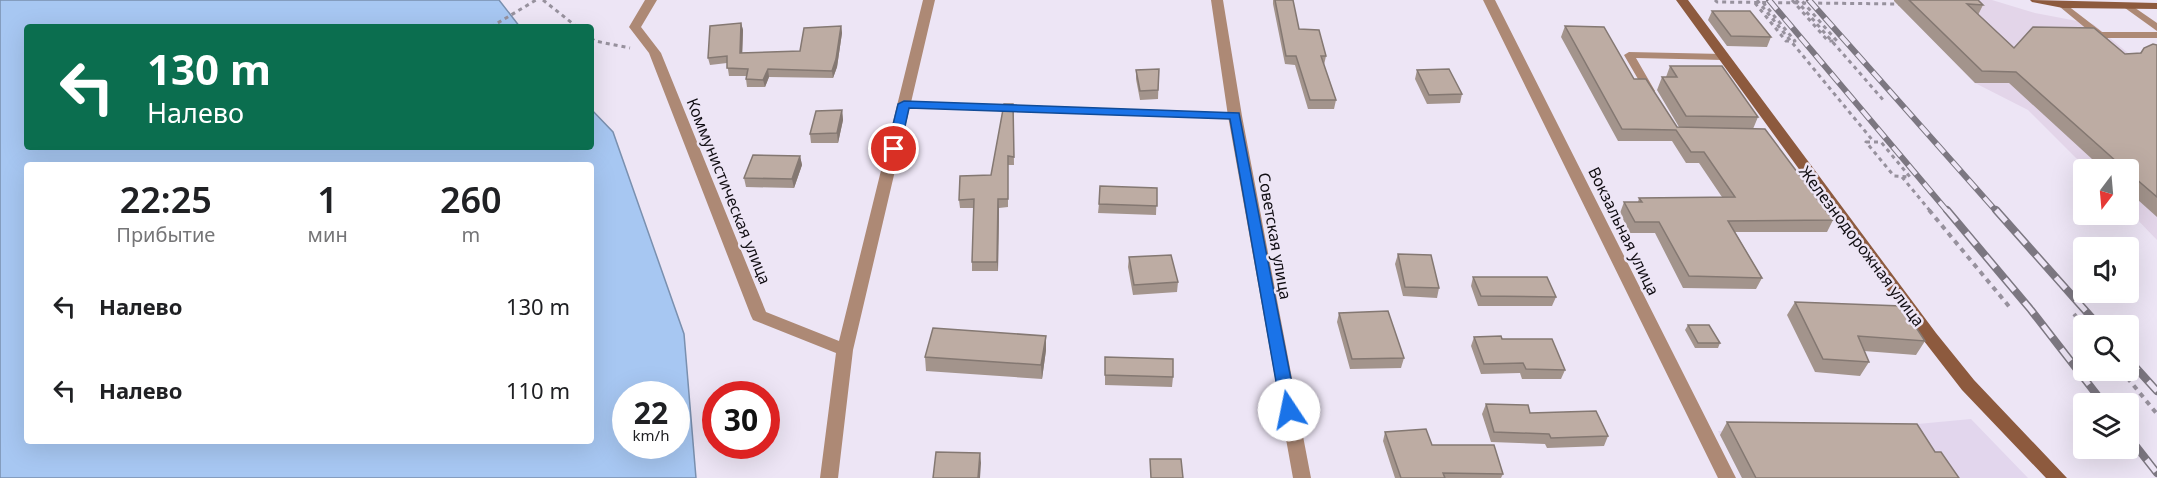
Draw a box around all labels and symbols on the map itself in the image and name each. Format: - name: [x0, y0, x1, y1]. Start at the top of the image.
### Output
- street label: Коммунистическая улица: [682, 95, 776, 287]
- pin: [868, 123, 919, 174]
- north arrow: [2073, 159, 2139, 225]
- street label: Железнодорожная улица: [1794, 161, 1930, 331]
- street label: Вокзальная улица: [1583, 163, 1665, 299]
- street label: Советская улица: [1253, 171, 1297, 301]
- position arrow: [1257, 378, 1321, 442]
- speed limit sign: 30: [702, 381, 780, 459]

